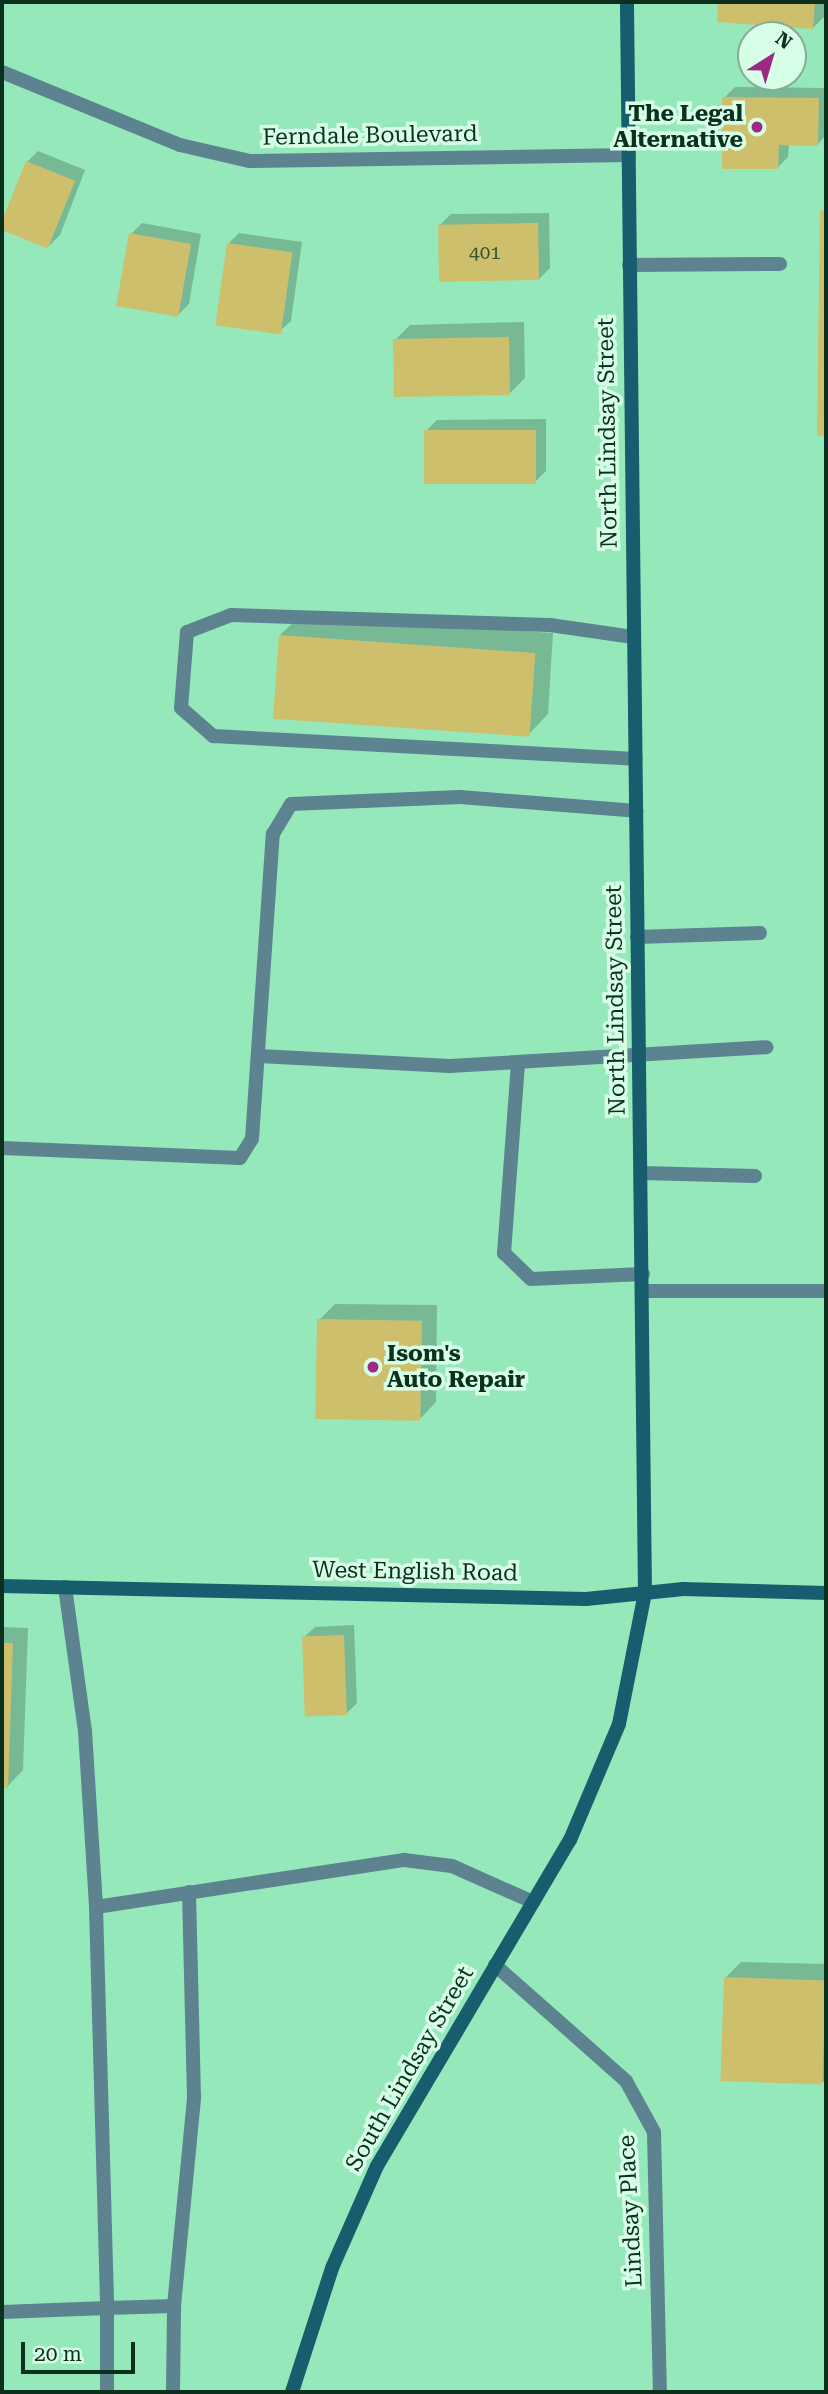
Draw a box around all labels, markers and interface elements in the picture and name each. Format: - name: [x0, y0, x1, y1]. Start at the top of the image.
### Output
- north arrow: [737, 21, 807, 91]
- text: N: [771, 27, 796, 54]
- place label: The Legal Alternative: [613, 100, 743, 154]
- marker: The Legal Alternative: [749, 119, 765, 135]
- street label: Ferndale Boulevard: [262, 120, 478, 152]
- house number: 401: [469, 242, 501, 264]
- street label: North Lindsay Street: [592, 317, 624, 549]
- street label: North Lindsay Street: [600, 884, 632, 1116]
- place label: Isom's Auto Repair: [387, 1340, 525, 1394]
- marker: Isom's Auto Repair: [365, 1359, 381, 1375]
- street label: West English Road: [312, 1556, 518, 1588]
- street label: South Lindsay Street: [340, 1962, 480, 2176]
- street label: Lindsay Place: [613, 2134, 649, 2288]
- scale bar: [24, 2328, 138, 2372]
- text: 20 m: [34, 2342, 82, 2366]

